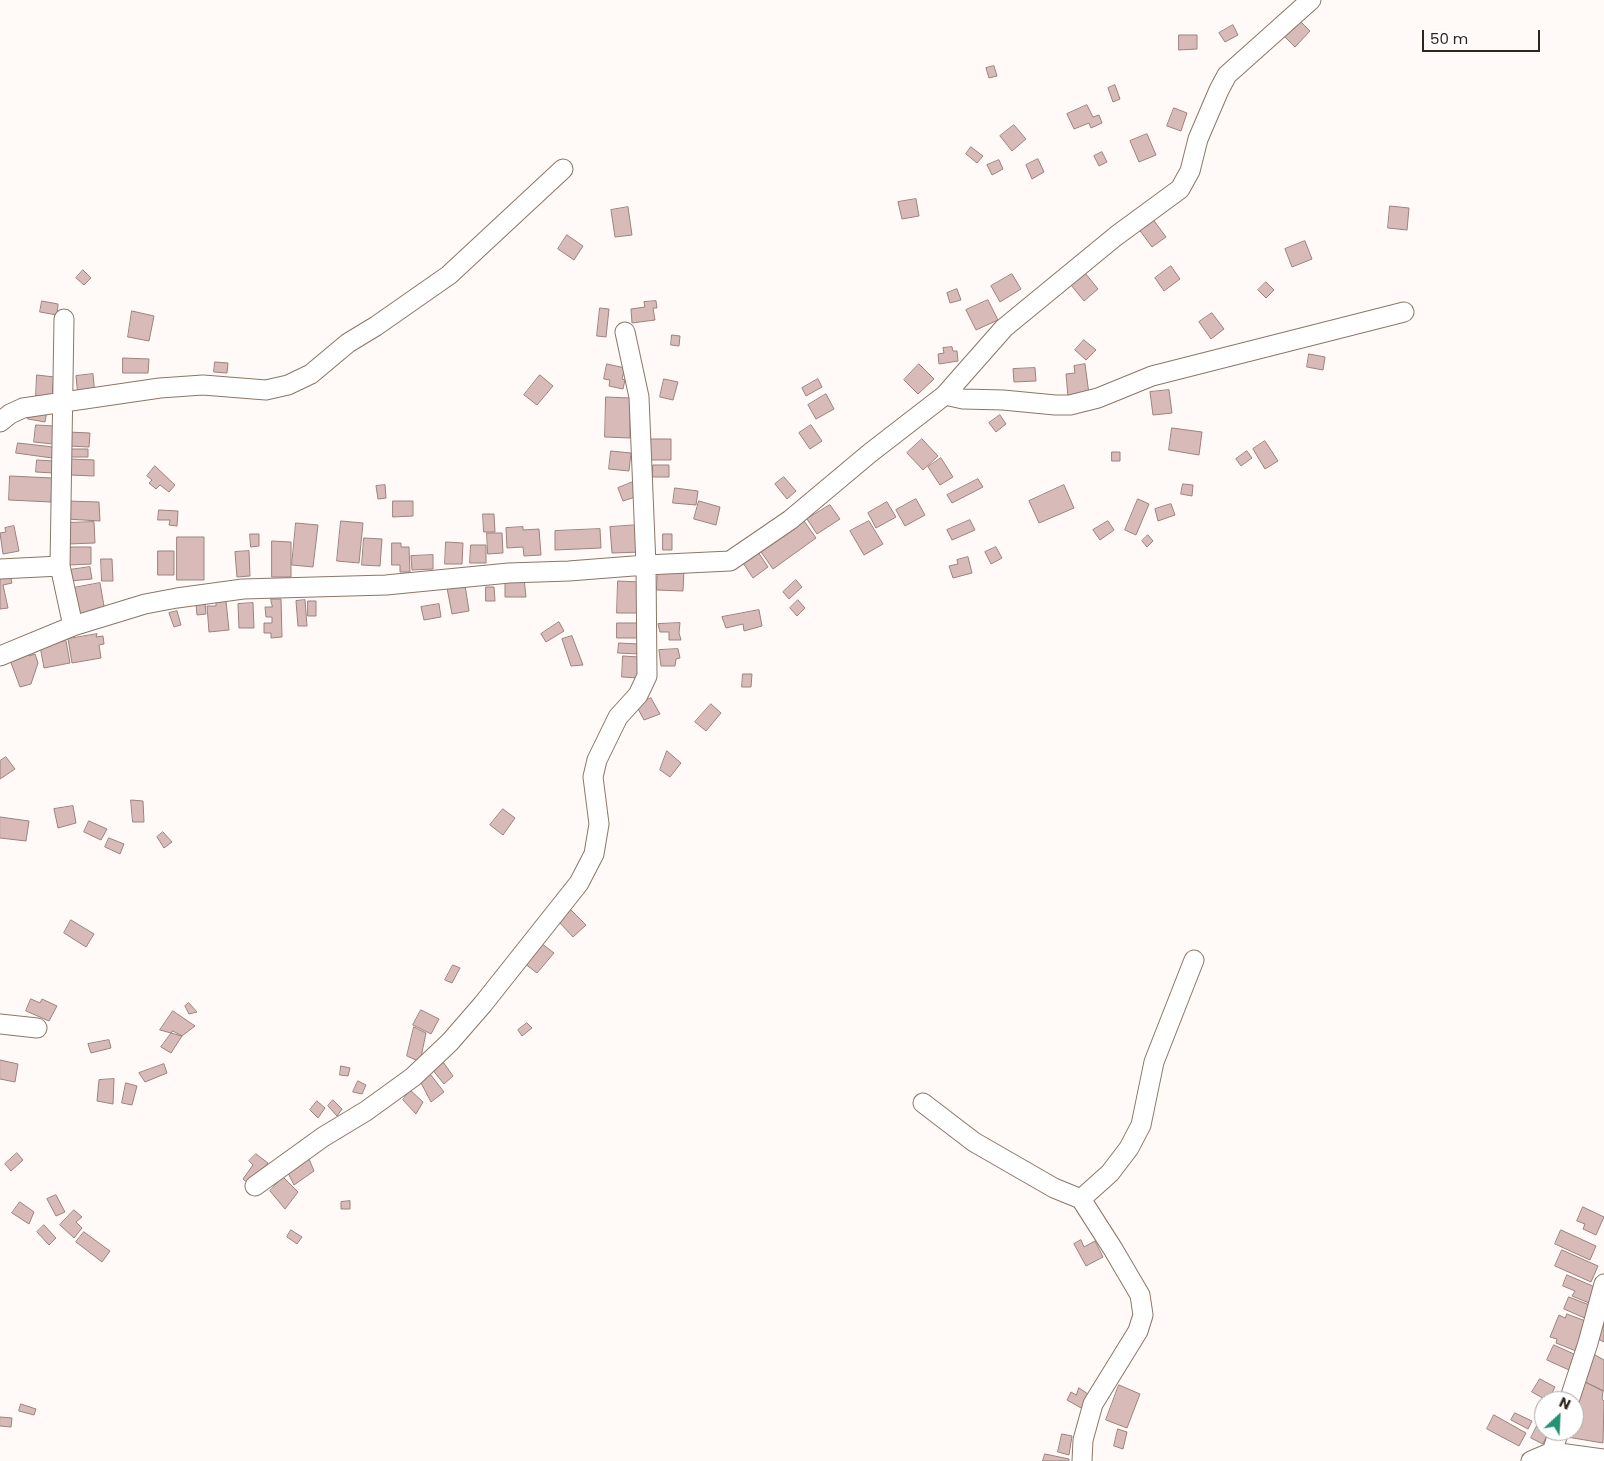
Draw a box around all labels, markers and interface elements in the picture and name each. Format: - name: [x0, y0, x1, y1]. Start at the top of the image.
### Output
- scale bar: [1424, 20, 1542, 52]
- text: 50 m: [1430, 28, 1468, 49]
- north arrow: [1534, 1391, 1584, 1441]
- text: N: [1556, 1392, 1574, 1415]

